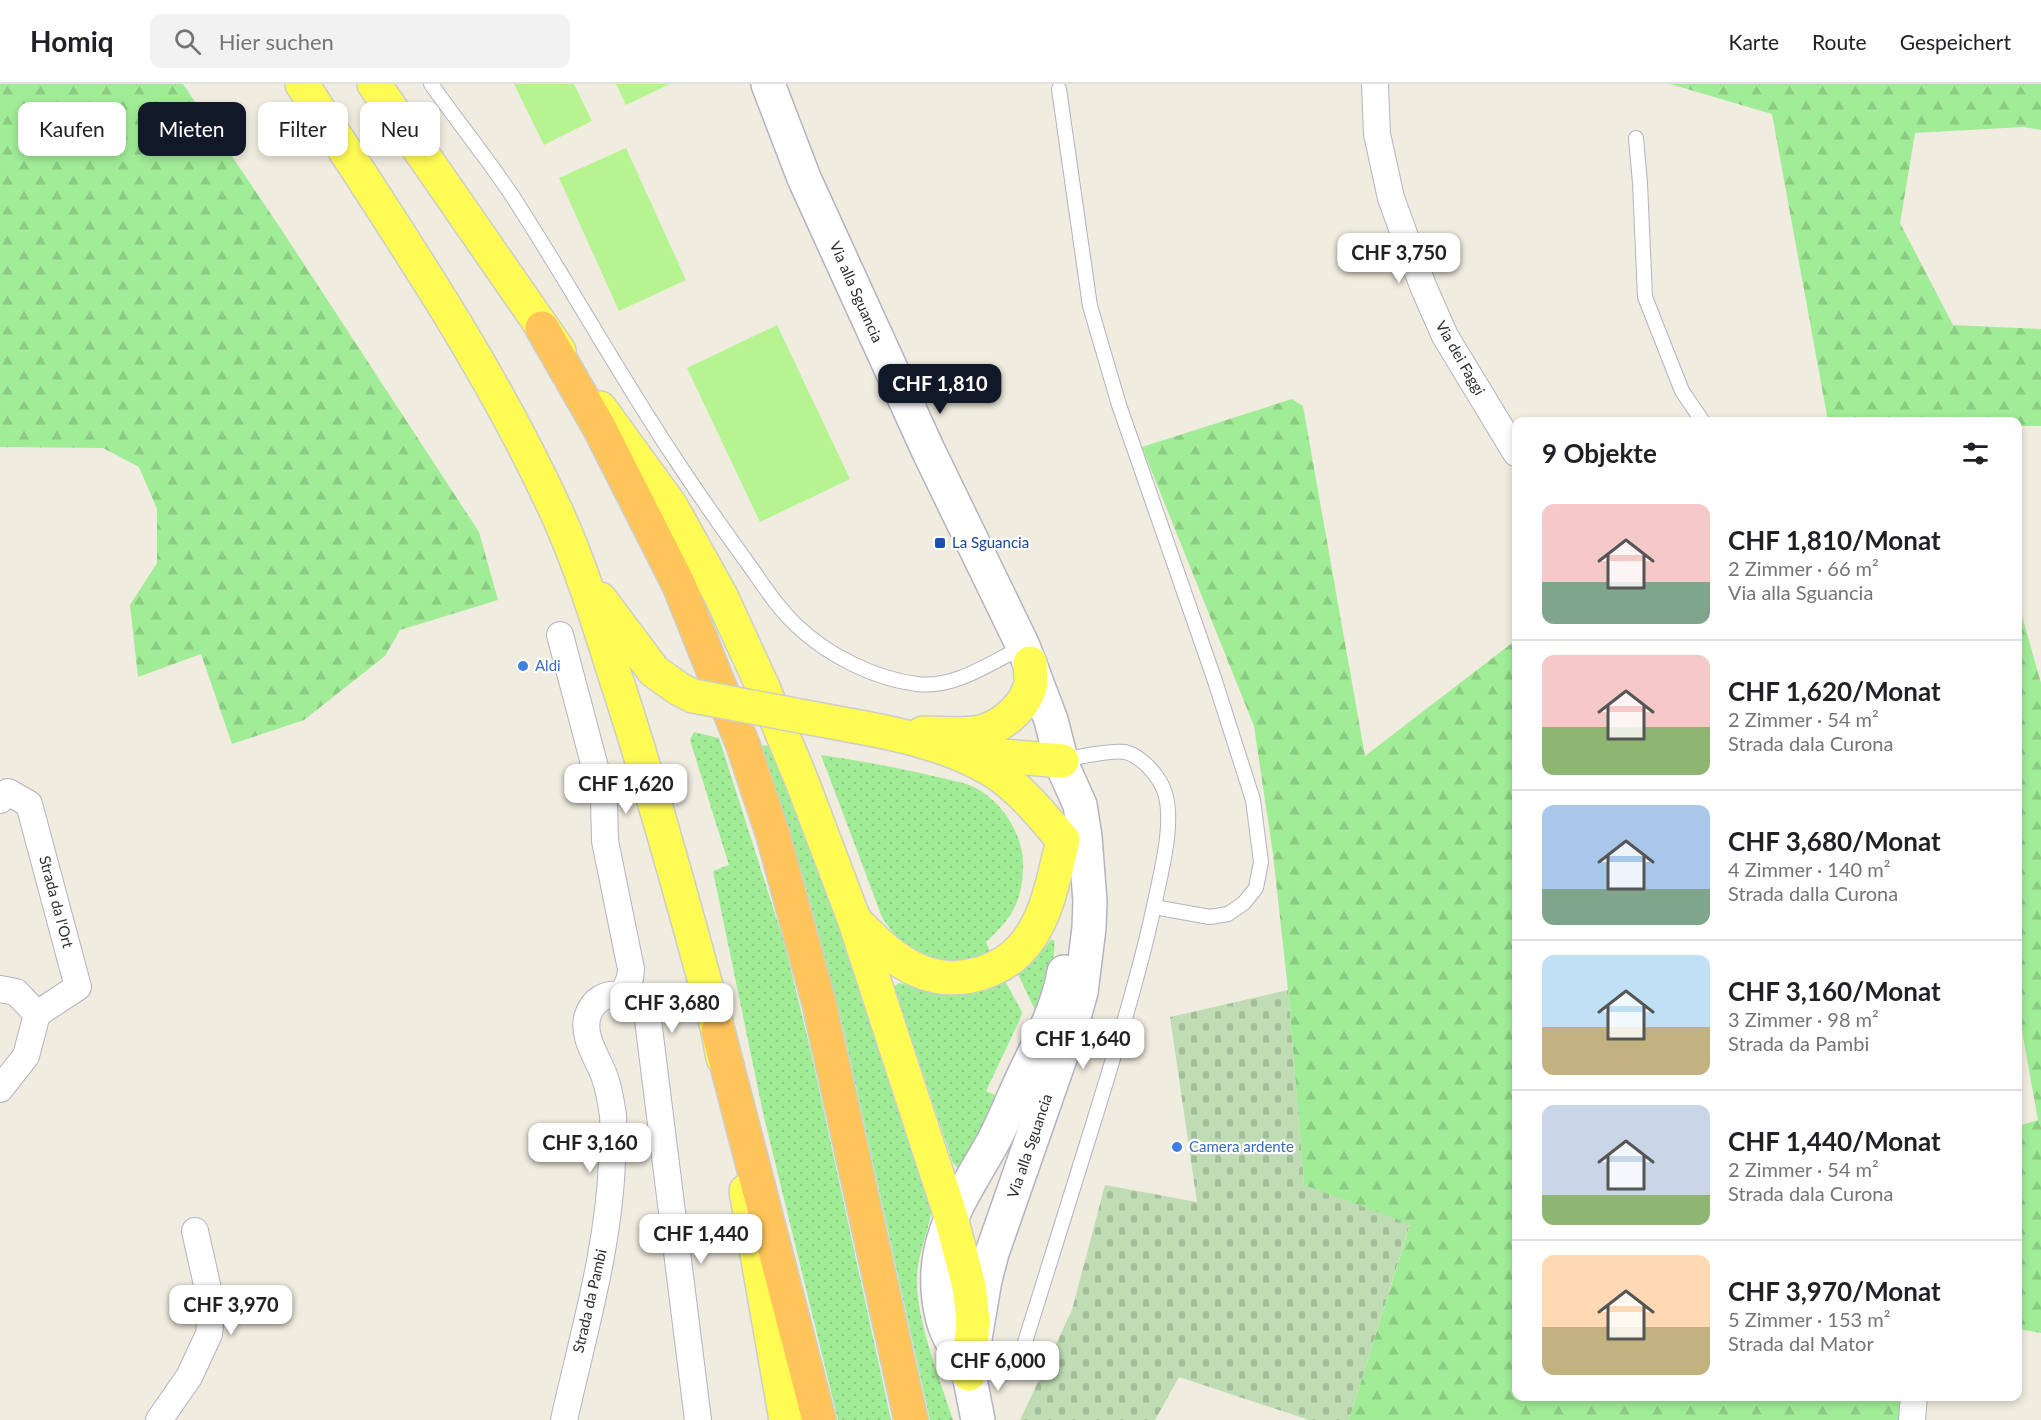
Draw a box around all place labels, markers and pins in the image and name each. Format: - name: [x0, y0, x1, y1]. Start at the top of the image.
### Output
- pin: CHF 3,750: [1330, 233, 1468, 284]
- pin: CHF 1,810: [871, 364, 1009, 415]
- place label: La Sguancia: [952, 533, 1029, 551]
- marker: La Sguancia: [933, 536, 947, 550]
- place label: Aldi: [535, 656, 561, 674]
- marker: Aldi: [516, 659, 530, 673]
- pin: CHF 1,620: [557, 764, 695, 815]
- pin: CHF 3,680: [603, 983, 741, 1034]
- pin: CHF 1,640: [1014, 1019, 1152, 1070]
- pin: CHF 3,160: [521, 1123, 659, 1174]
- place label: Camera ardente: [1189, 1137, 1294, 1155]
- marker: Camera ardente: [1170, 1140, 1184, 1154]
- pin: CHF 1,440: [632, 1214, 770, 1265]
- pin: CHF 3,970: [162, 1285, 300, 1336]
- pin: CHF 6,000: [929, 1341, 1067, 1392]

